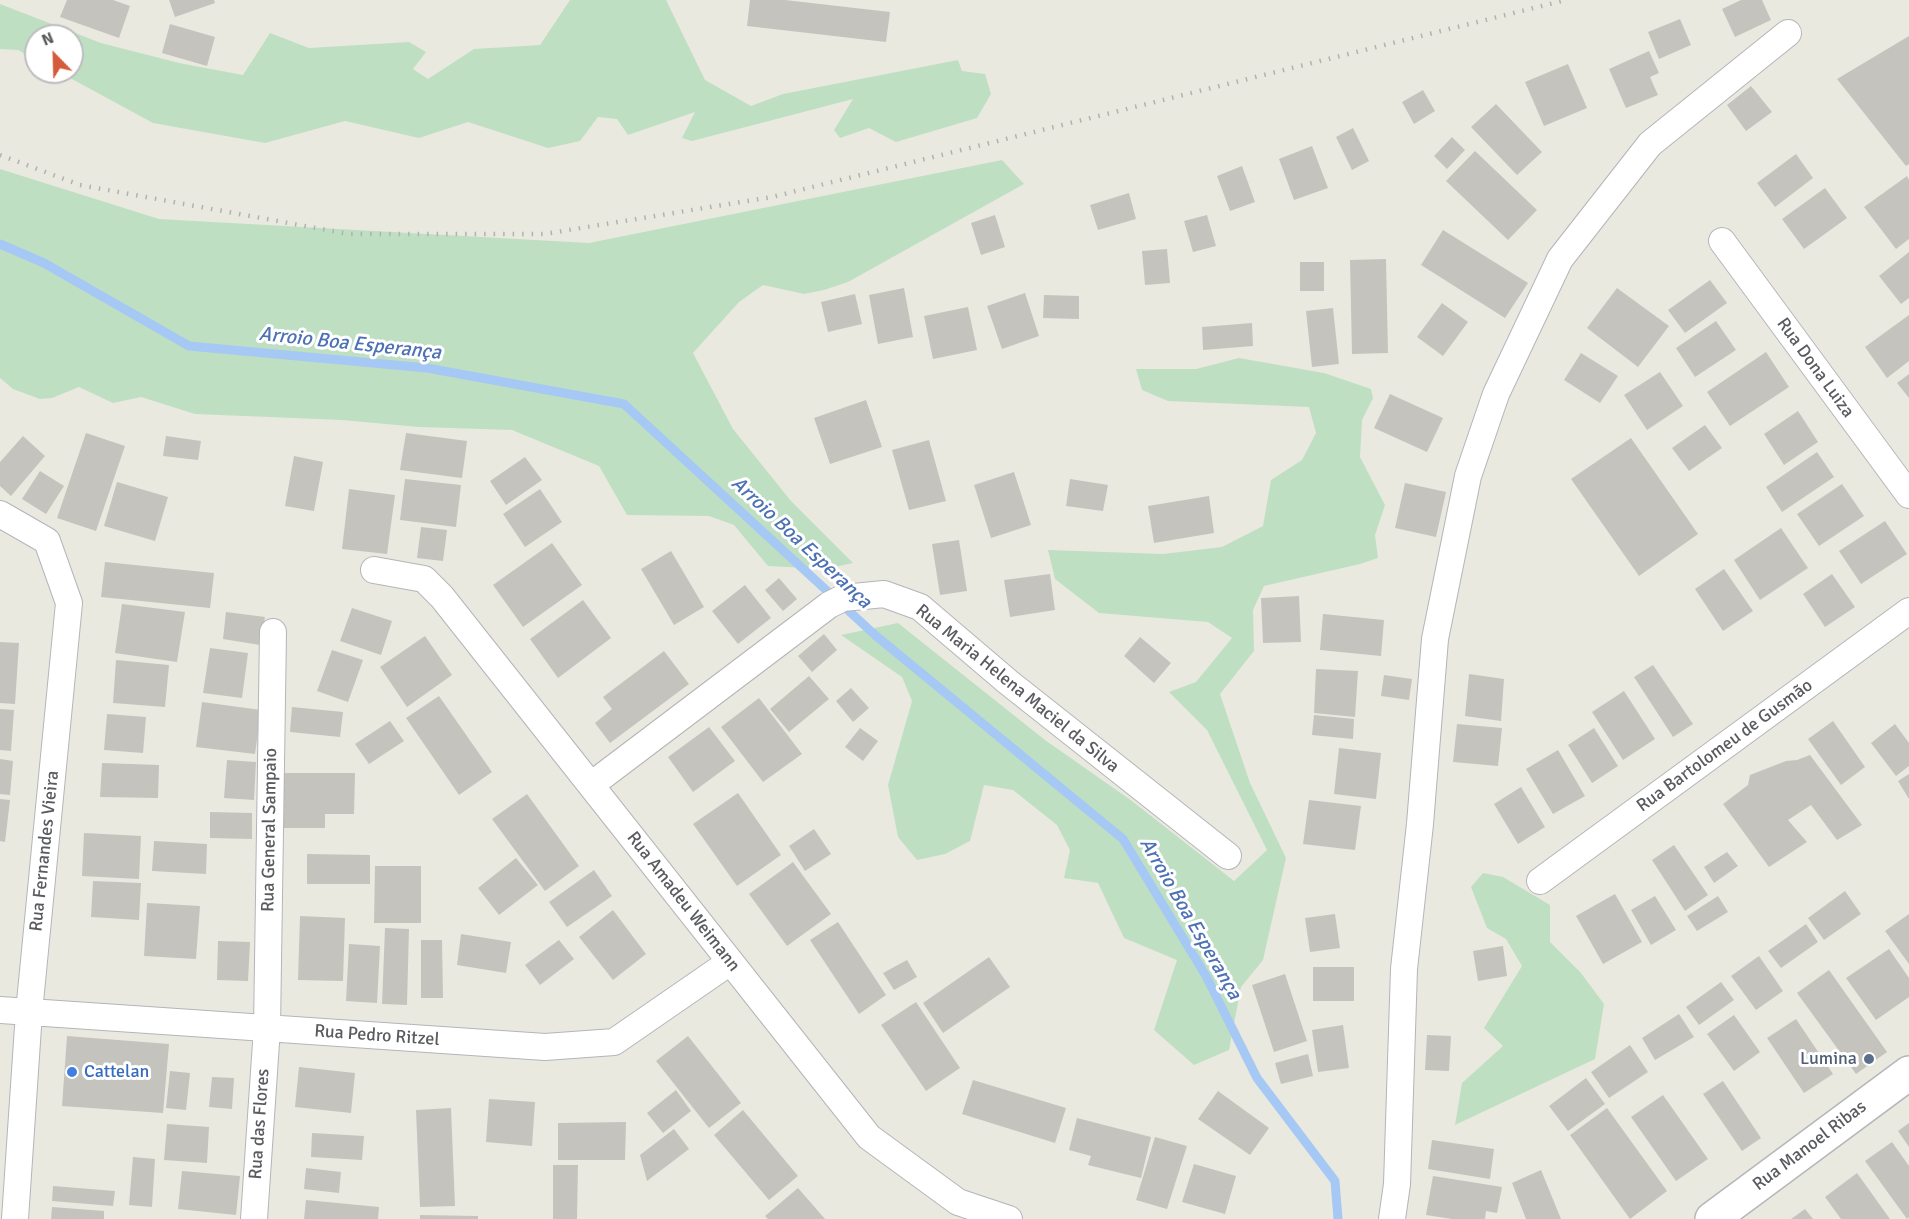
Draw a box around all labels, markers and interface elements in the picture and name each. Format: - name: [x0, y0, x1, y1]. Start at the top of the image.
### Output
- north arrow: [24, 24, 84, 84]
- text: N: [39, 28, 57, 51]
- street label: Rua Dona Luiza: [1772, 314, 1858, 422]
- water label: Arroio Boa Esperança: [258, 323, 442, 365]
- water label: Arroio Boa Esperança: [726, 472, 876, 614]
- street label: Rua Maria Helena Maciel da Silva: [911, 600, 1123, 778]
- street label: Rua Bartolomeu de Gusmão: [1633, 675, 1817, 817]
- street label: Rua General Sampaio: [258, 748, 282, 912]
- street label: Rua Fernandes Vieira: [26, 769, 64, 933]
- street label: Rua Amadeu Weimann: [622, 828, 744, 976]
- water label: Arroio Boa Esperança: [1134, 834, 1246, 1004]
- street label: Rua Pedro Ritzel: [314, 1021, 440, 1051]
- place label: Lumina: [1800, 1048, 1857, 1070]
- marker: Lumina: [1862, 1052, 1876, 1066]
- place label: Cattelan: [84, 1061, 149, 1083]
- marker: Cattelan: [65, 1065, 79, 1079]
- street label: Rua das Flores: [245, 1068, 275, 1180]
- street label: Rua Manoel Ribas: [1749, 1096, 1871, 1196]

